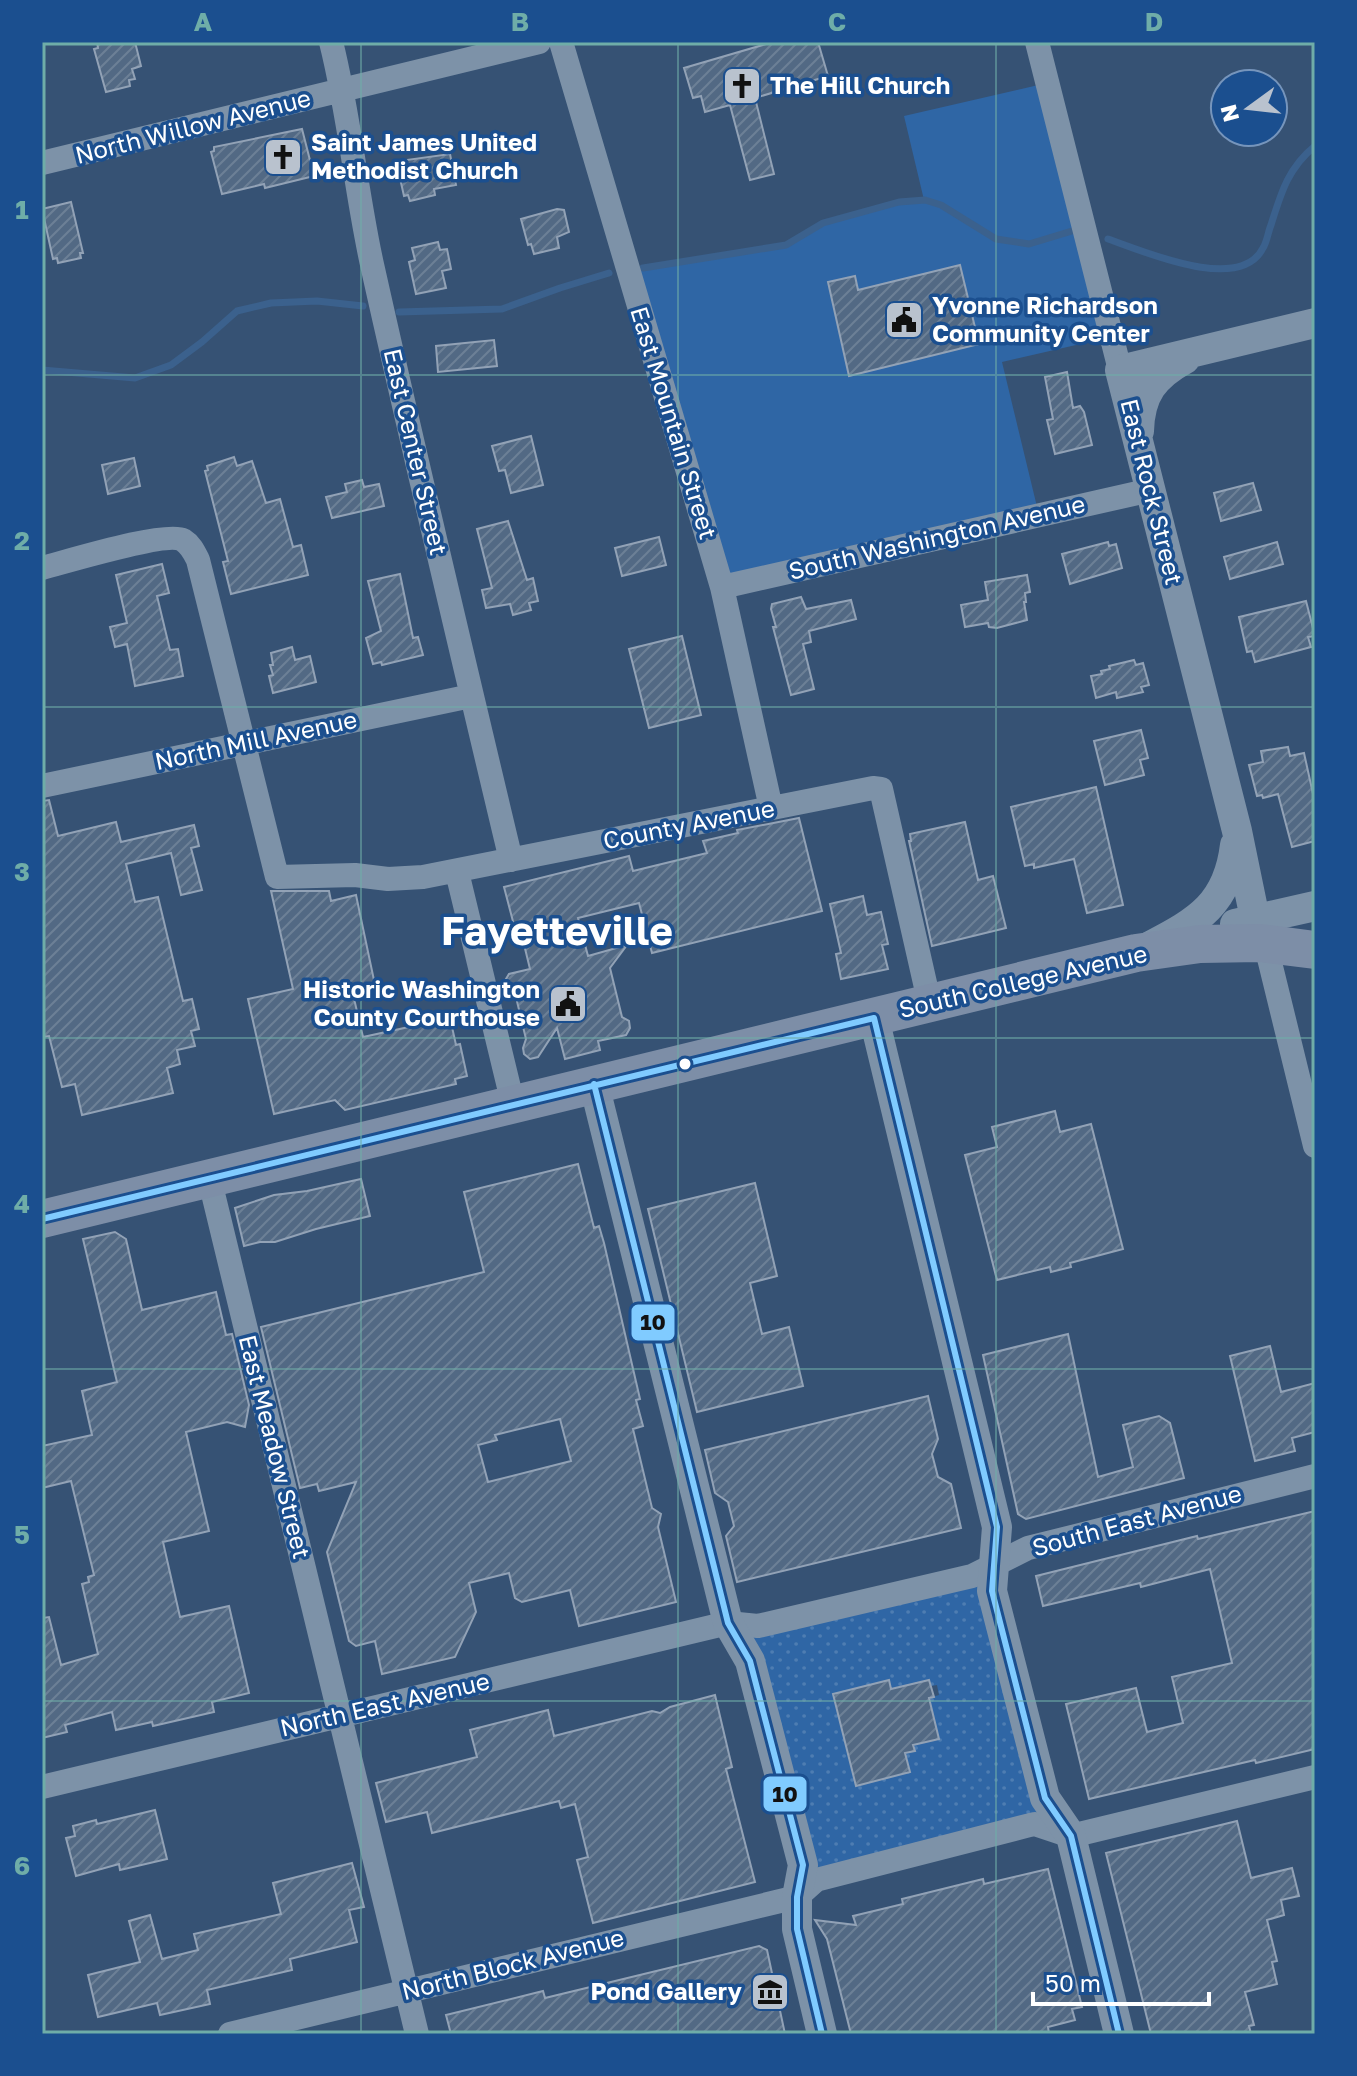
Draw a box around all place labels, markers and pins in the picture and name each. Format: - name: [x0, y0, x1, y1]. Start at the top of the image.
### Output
- church icon: The Hill Church: [721, 65, 763, 107]
- place label: The Hill Church: [770, 70, 950, 99]
- place label: Saint James United Methodist Church: [311, 127, 537, 184]
- church icon: Saint James United Methodist Church: [262, 136, 304, 178]
- place label: Yvonne Richardson Community Center: [932, 290, 1158, 347]
- public building icon: Yvonne Richardson Community Center: [883, 299, 925, 341]
- place label: Historic Washington County Courthouse: [303, 974, 540, 1031]
- public building icon: Historic Washington County Courthouse: [547, 983, 589, 1025]
- unlabelled marker: [677, 1056, 693, 1072]
- museum icon: Pond Gallery: [749, 1971, 791, 2013]
- place label: Pond Gallery: [590, 1976, 743, 2005]

